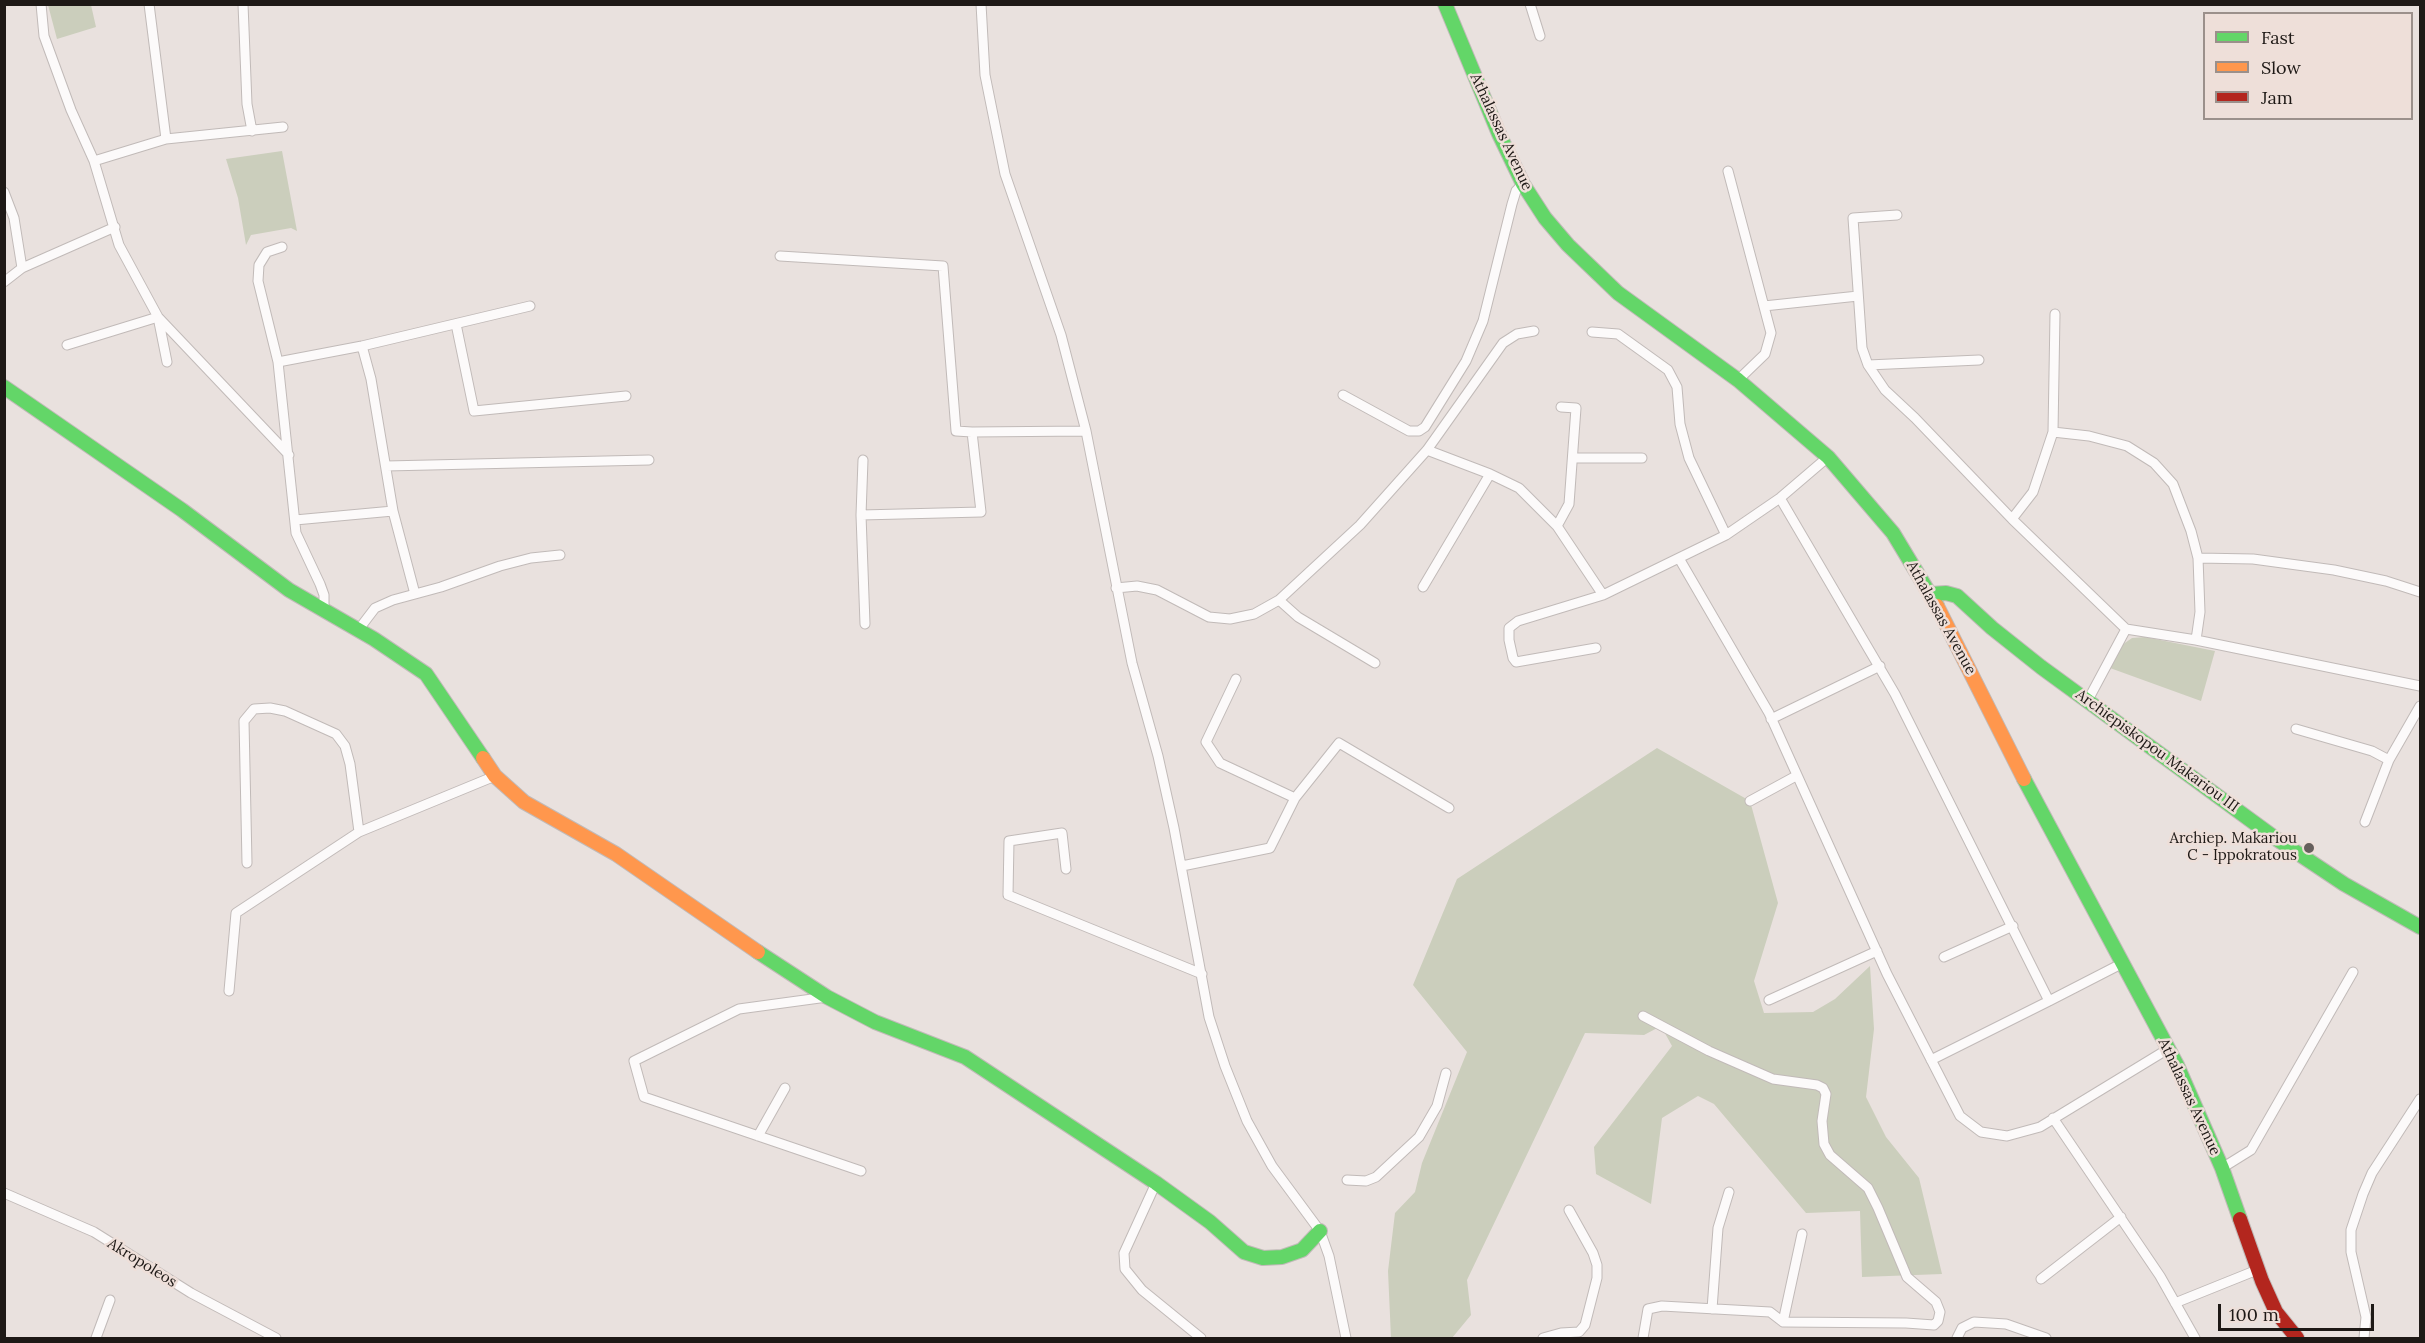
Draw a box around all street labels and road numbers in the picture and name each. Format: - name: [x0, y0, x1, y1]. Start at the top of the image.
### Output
- street label: Athalassas Avenue: [1466, 71, 1536, 193]
- street label: Athalassas Avenue: [1902, 558, 1980, 678]
- street label: Archiepiskopou Makariou III: [2072, 686, 2242, 816]
- street label: Athalassas Avenue: [2154, 1036, 2224, 1158]
- street label: Akropoleos: [104, 1235, 180, 1291]

